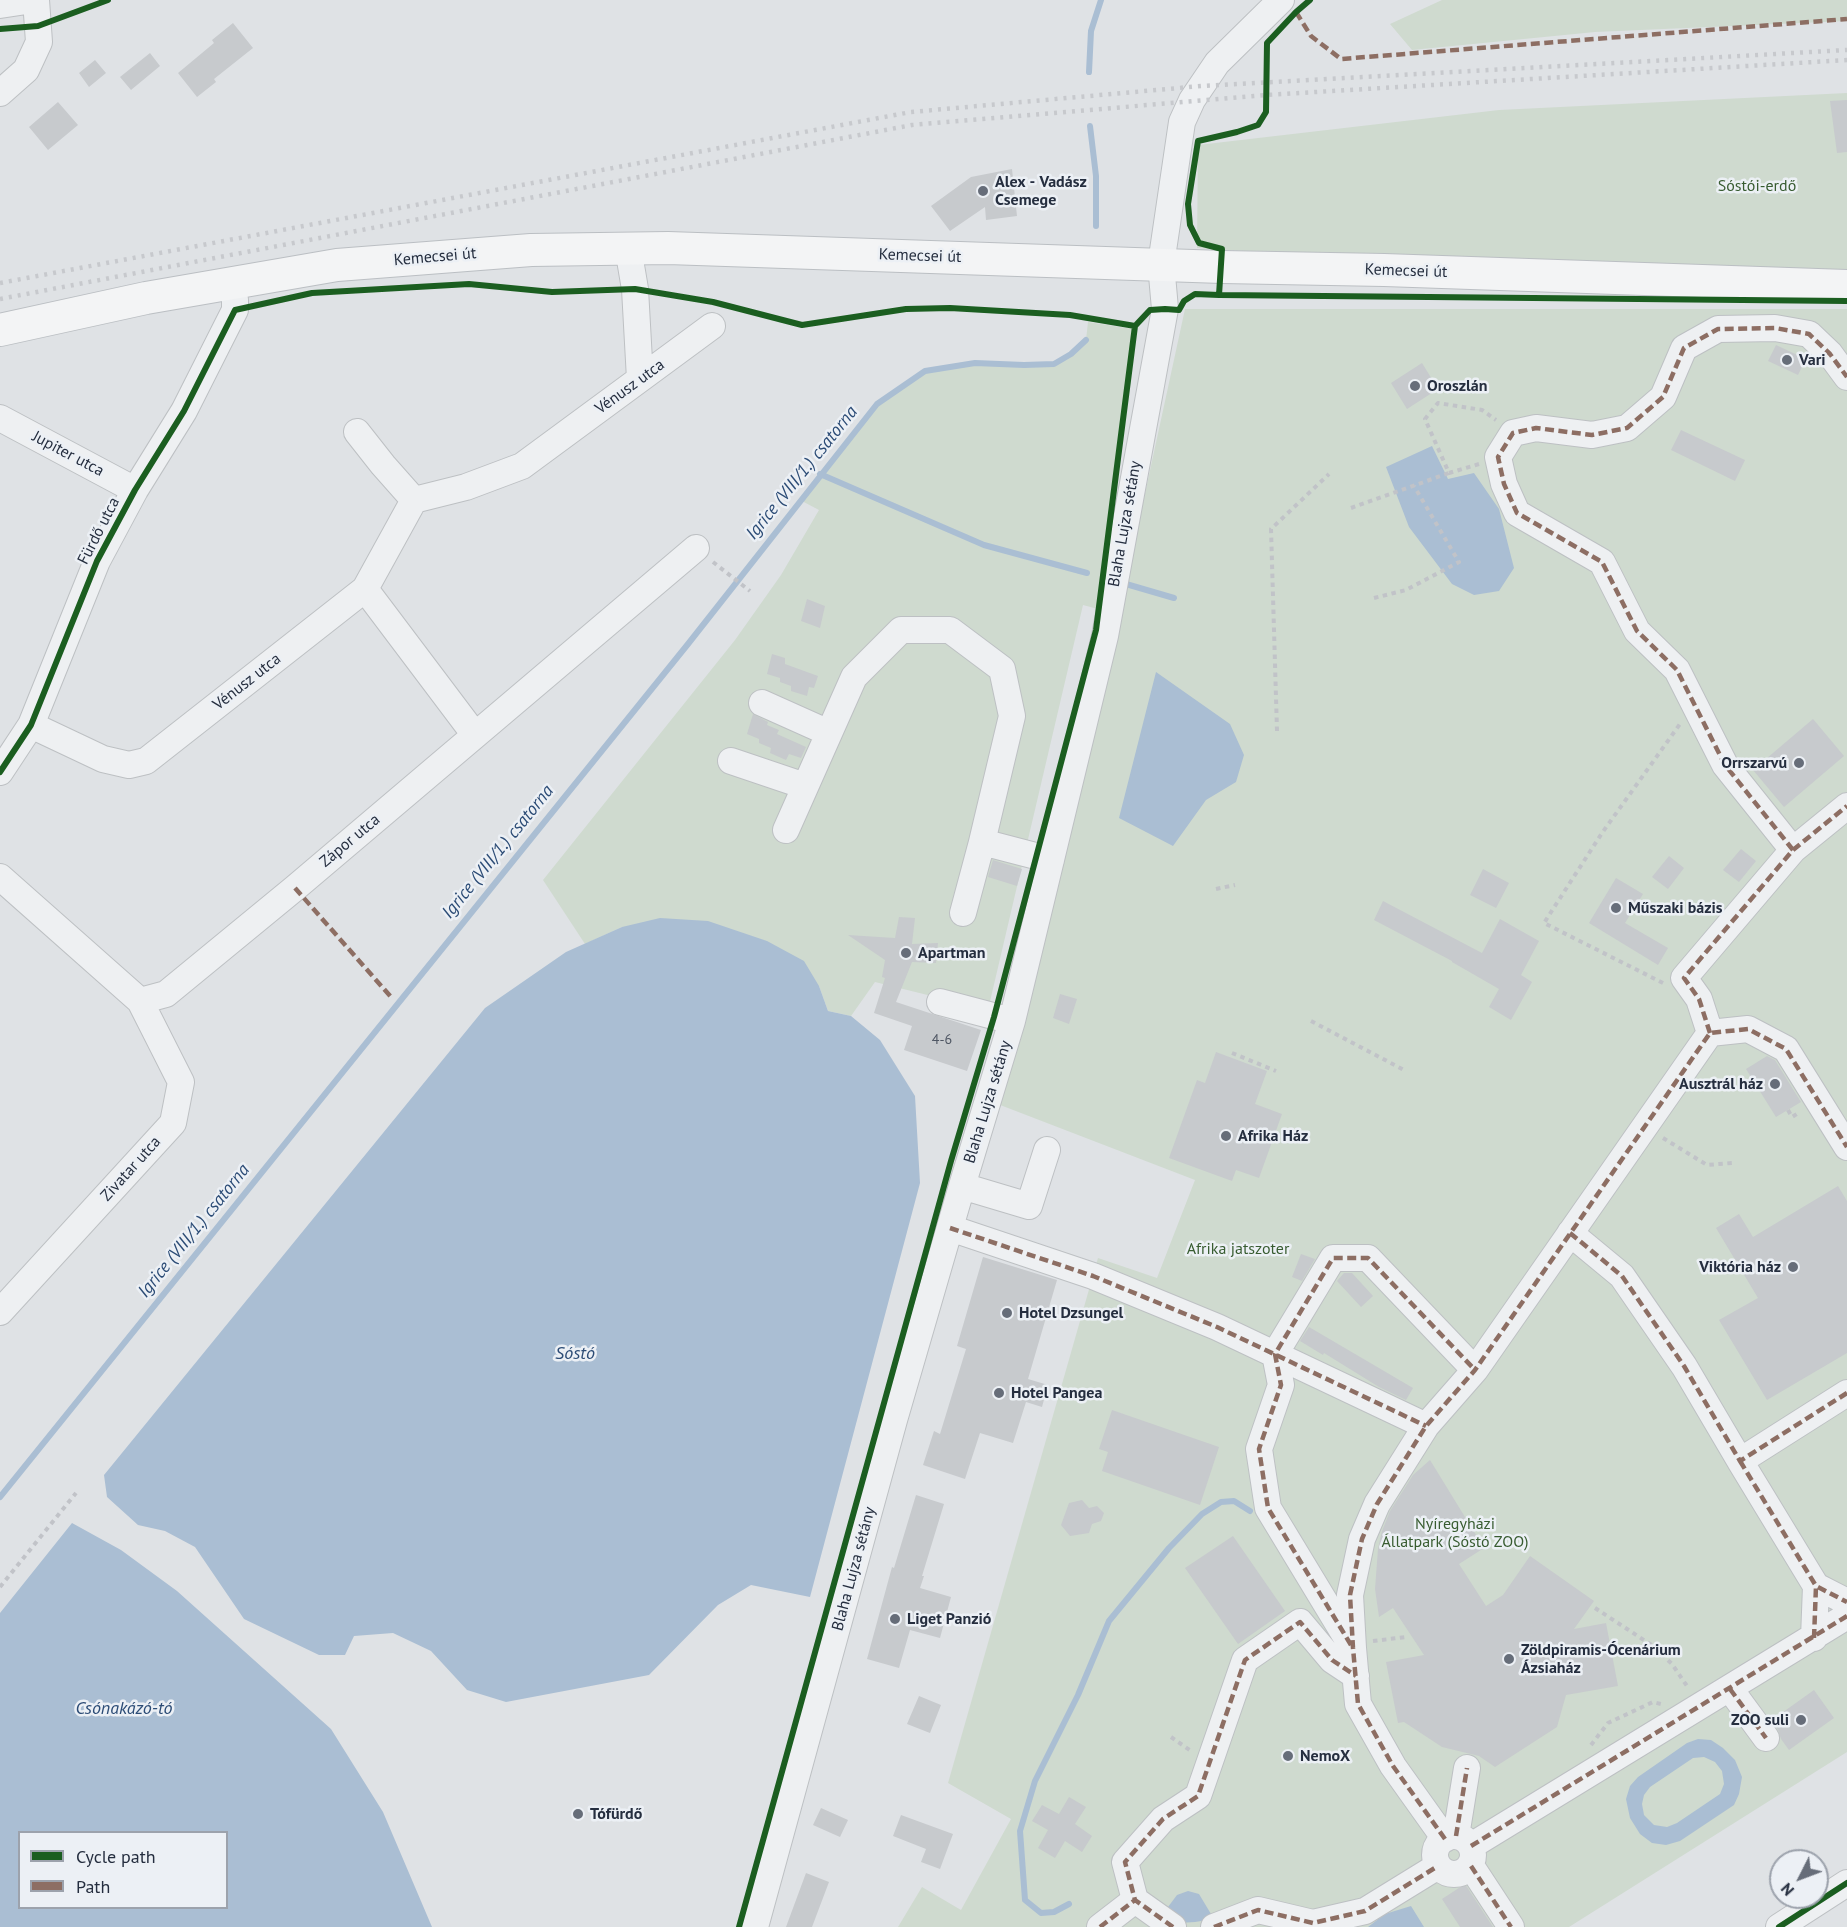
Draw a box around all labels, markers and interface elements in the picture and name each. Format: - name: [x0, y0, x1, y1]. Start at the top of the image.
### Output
- place label: Alex - Vadász Csemege: [995, 172, 1087, 210]
- park label: Sóstói-erdő: [1718, 176, 1796, 196]
- marker: Alex - Vadász Csemege: [976, 184, 990, 198]
- street label: Kemecsei út: [393, 244, 477, 270]
- street label: Kemecsei út: [878, 245, 962, 267]
- street label: Kemecsei út: [1364, 260, 1448, 282]
- place label: Vari: [1799, 350, 1826, 370]
- marker: Vari: [1780, 353, 1794, 367]
- street label: Vénusz utca: [592, 355, 668, 419]
- place label: Oroszlán: [1427, 376, 1487, 396]
- marker: Oroszlán: [1408, 379, 1422, 393]
- water label: Igrice (VIII/1.) csatorna: [742, 402, 862, 544]
- street label: Jupiter utca: [29, 427, 107, 481]
- street label: Blaha Lujza sétány: [1104, 460, 1146, 588]
- street label: Fürdő utca: [74, 494, 124, 568]
- street label: Vénusz utca: [209, 650, 285, 714]
- place label: Orrszarvú: [1721, 753, 1787, 773]
- marker: Orrszarvú: [1792, 756, 1806, 770]
- water label: Igrice (VIII/1.) csatorna: [438, 781, 558, 923]
- street label: Zápor utca: [316, 810, 384, 872]
- place label: Műszaki bázis: [1628, 898, 1723, 918]
- marker: Műszaki bázis: [1609, 901, 1623, 915]
- place label: Apartman: [918, 943, 985, 963]
- marker: Apartman: [899, 946, 913, 960]
- house number: 4-6: [932, 1032, 952, 1048]
- street label: Blaha Lujza sétány: [960, 1038, 1016, 1166]
- place label: Ausztrál ház: [1679, 1074, 1763, 1094]
- marker: Ausztrál ház: [1768, 1077, 1782, 1091]
- place label: Afrika Ház: [1238, 1126, 1308, 1146]
- marker: Afrika Ház: [1219, 1129, 1233, 1143]
- street label: Zivatar utca: [97, 1133, 165, 1205]
- water label: Igrice (VIII/1.) csatorna: [134, 1160, 254, 1302]
- park label: Afrika jatszoter: [1187, 1239, 1289, 1259]
- place label: Viktória ház: [1699, 1257, 1781, 1277]
- marker: Viktória ház: [1786, 1260, 1800, 1274]
- place label: Hotel Dzsungel: [1019, 1303, 1123, 1323]
- marker: Hotel Dzsungel: [1000, 1306, 1014, 1320]
- water label: Sóstó: [555, 1343, 595, 1365]
- place label: Hotel Pangea: [1011, 1383, 1102, 1403]
- marker: Hotel Pangea: [992, 1386, 1006, 1400]
- street label: Blaha Lujza sétány: [828, 1505, 880, 1633]
- park label: Nyíregyházi Állatpark (Sóstó ZOO): [1381, 1514, 1529, 1552]
- place label: Liget Panzió: [907, 1609, 991, 1629]
- marker: Liget Panzió: [888, 1612, 902, 1626]
- place label: Zöldpiramis-Ócenárium Ázsiaház: [1521, 1640, 1681, 1678]
- marker: Zöldpiramis-Ócenárium Ázsiaház: [1502, 1652, 1516, 1666]
- water label: Csónakázó-tó: [75, 1698, 173, 1720]
- place label: ZOO suli: [1731, 1710, 1789, 1730]
- marker: ZOO suli: [1794, 1713, 1808, 1727]
- place label: NemoX: [1300, 1746, 1350, 1766]
- marker: NemoX: [1281, 1749, 1295, 1763]
- place label: Tófürdő: [590, 1804, 642, 1824]
- marker: Tófürdő: [571, 1807, 585, 1821]
- legend: [18, 1831, 228, 1909]
- text: Cycle path: [76, 1845, 156, 1868]
- north arrow: [1769, 1849, 1829, 1909]
- text: Path: [76, 1875, 110, 1898]
- text: N: [1776, 1879, 1798, 1900]

